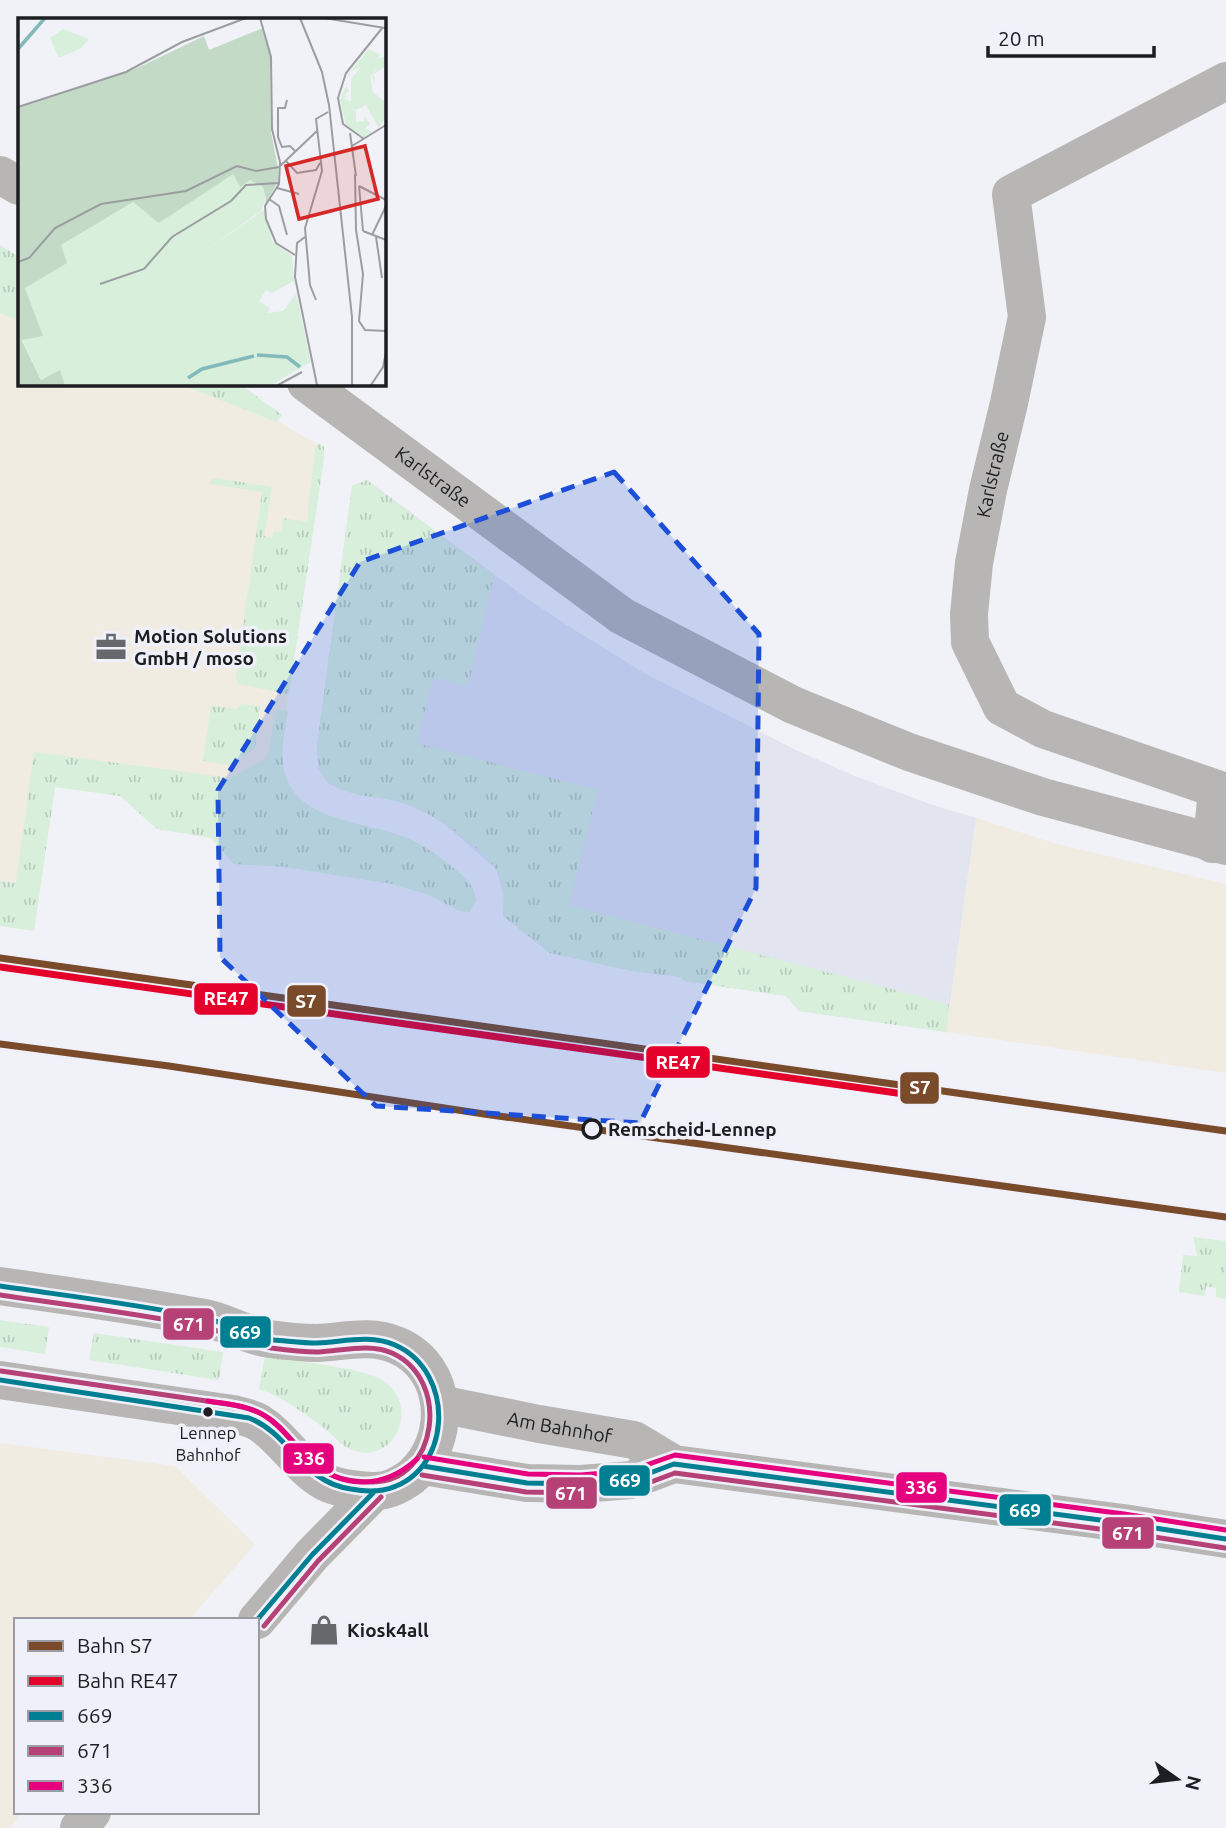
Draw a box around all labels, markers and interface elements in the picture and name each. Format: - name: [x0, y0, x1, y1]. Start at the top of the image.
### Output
- scale bar: [988, 14, 1154, 58]
- inset map: [18, 18, 385, 385]
- text: 20 m: [998, 26, 1045, 50]
- street label: Karlstraße: [972, 429, 1013, 520]
- street label: Karlstraße: [391, 442, 475, 512]
- place label: Motion Solutions GmbH / moso: [134, 625, 287, 669]
- office icon: Motion Solutions GmbH / moso: [94, 630, 128, 664]
- line badge: RE47: [193, 982, 259, 1016]
- line badge: S7: [286, 984, 327, 1018]
- text: RE47: [203, 987, 249, 1009]
- text: S7: [295, 990, 317, 1012]
- line badge: RE47: [645, 1045, 711, 1079]
- text: RE47: [655, 1051, 701, 1073]
- line badge: S7: [899, 1071, 940, 1105]
- text: S7: [909, 1076, 931, 1098]
- place label: Remscheid-Lennep: [608, 1118, 777, 1140]
- marker: Remscheid-Lennep: [582, 1119, 602, 1139]
- line badge: 671: [162, 1307, 215, 1341]
- text: 671: [173, 1313, 205, 1335]
- line badge: 669: [219, 1315, 272, 1349]
- text: 669: [229, 1321, 261, 1343]
- marker: Lennep Bahnhof: [201, 1405, 215, 1419]
- street label: Am Bahnhof: [505, 1407, 615, 1447]
- place label: Lennep Bahnhof: [175, 1423, 241, 1464]
- line badge: 336: [282, 1442, 335, 1475]
- text: 336: [293, 1447, 325, 1469]
- line badge: 669: [598, 1464, 651, 1497]
- text: 669: [609, 1469, 641, 1491]
- line badge: 336: [895, 1471, 948, 1504]
- line badge: 671: [545, 1476, 598, 1510]
- text: 336: [905, 1476, 937, 1498]
- text: 671: [555, 1482, 587, 1504]
- line badge: 669: [998, 1493, 1052, 1527]
- text: 669: [1009, 1499, 1041, 1521]
- line badge: 671: [1101, 1516, 1155, 1550]
- text: 671: [1112, 1522, 1144, 1544]
- shop icon: Kiosk4all: [307, 1613, 341, 1647]
- legend: [14, 1618, 259, 1814]
- place label: Kiosk4all: [347, 1619, 429, 1641]
- text: Bahn S7: [77, 1633, 153, 1657]
- text: Bahn RE47: [77, 1668, 179, 1692]
- text: 669: [77, 1703, 113, 1727]
- text: 671: [77, 1738, 113, 1762]
- north arrow: [1142, 1744, 1212, 1814]
- text: 336: [77, 1773, 113, 1797]
- text: N: [1181, 1774, 1206, 1793]

